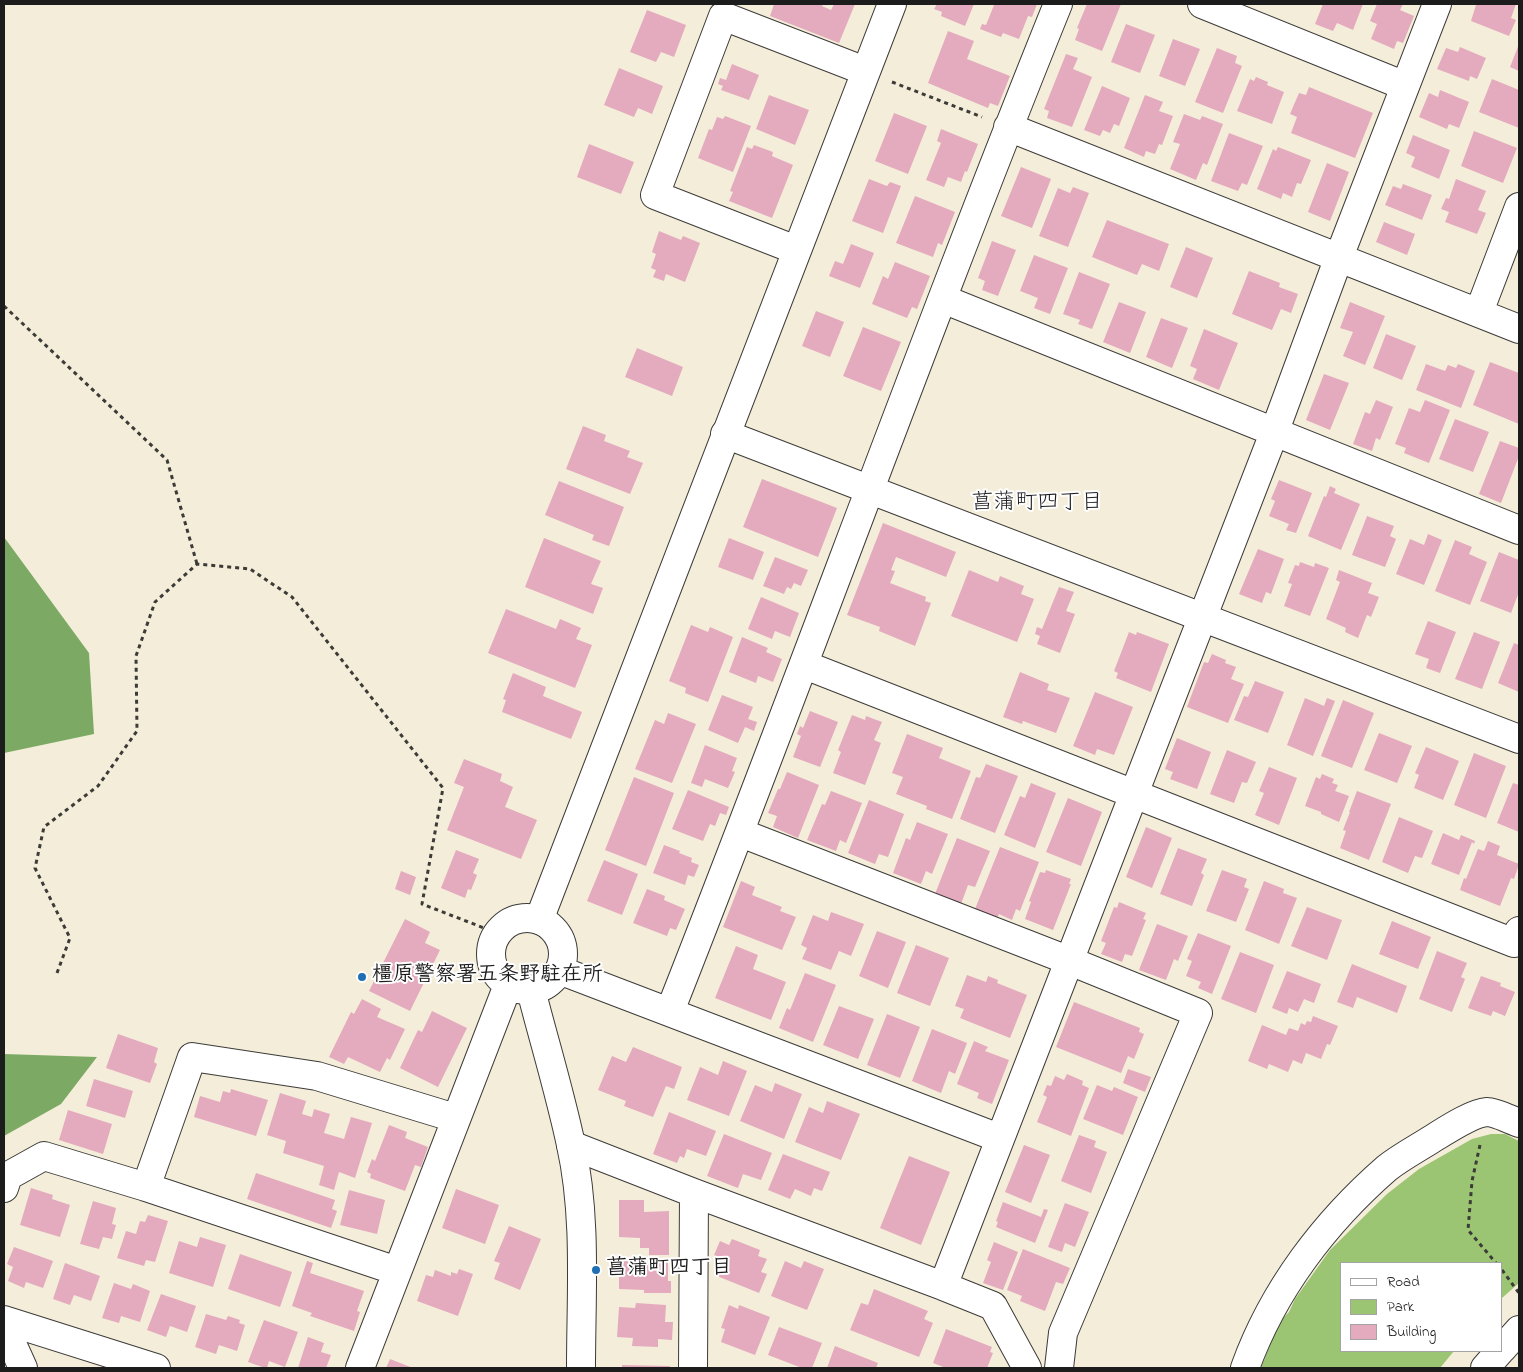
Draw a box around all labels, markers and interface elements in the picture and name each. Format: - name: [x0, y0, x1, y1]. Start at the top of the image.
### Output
- district label: 菖蒲町四丁目: [971, 491, 1103, 517]
- place label: 橿原警察署五条野駐在所: [372, 964, 603, 990]
- marker: 橿原警察署五条野駐在所: [356, 971, 368, 983]
- place label: 菖蒲町四丁目: [606, 1257, 732, 1283]
- legend: [1340, 1262, 1503, 1352]
- marker: 菖蒲町四丁目: [590, 1264, 602, 1276]
- text: Road: [1387, 1271, 1420, 1293]
- text: Park: [1387, 1296, 1414, 1318]
- text: Building: [1387, 1321, 1436, 1343]

